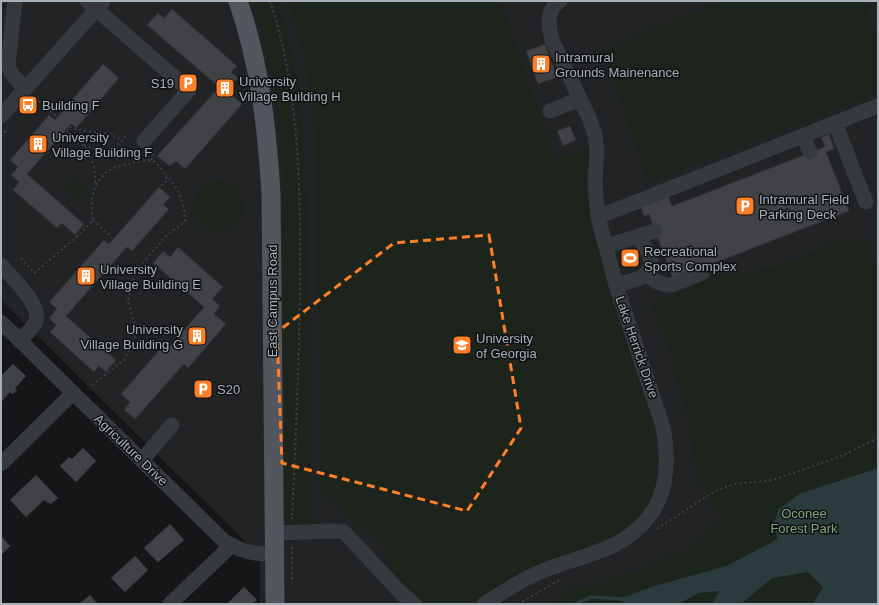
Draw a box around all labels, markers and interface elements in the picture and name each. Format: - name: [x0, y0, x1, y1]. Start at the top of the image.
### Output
- place label: Intramural Grounds Mainenance: [555, 50, 679, 80]
- building icon: Intramural Grounds Mainenance: [530, 53, 552, 75]
- parking icon: S19: [177, 72, 199, 94]
- place label: University Village Building H: [239, 74, 341, 104]
- place label: S19: [151, 76, 174, 91]
- building icon: University Village Building H: [214, 77, 236, 99]
- bus stop icon: Building F: [17, 94, 39, 116]
- place label: Building F: [42, 98, 100, 113]
- place label: University Village Building F: [52, 130, 152, 160]
- building icon: University Village Building F: [27, 133, 49, 155]
- place label: Intramural Field Parking Deck: [759, 192, 849, 222]
- parking icon: Intramural Field Parking Deck: [734, 195, 756, 217]
- place label: Recreational Sports Complex: [644, 244, 737, 274]
- street label: East Campus Road: [265, 245, 280, 357]
- sports icon: Recreational Sports Complex: [619, 247, 641, 269]
- place label: University Village Building E: [100, 262, 201, 292]
- building icon: University Village Building E: [75, 265, 97, 287]
- street label: Lake Herrick Drive: [613, 294, 661, 400]
- place label: University Village Building G: [81, 322, 183, 352]
- building icon: University Village Building G: [186, 325, 208, 347]
- place label: University of Georgia: [476, 331, 537, 361]
- school or university icon: University of Georgia: [451, 334, 473, 356]
- parking icon: S20: [192, 378, 214, 400]
- place label: S20: [217, 382, 240, 397]
- street label: Agriculture Drive: [91, 411, 171, 489]
- park label: Oconee Forest Park: [770, 506, 838, 536]

